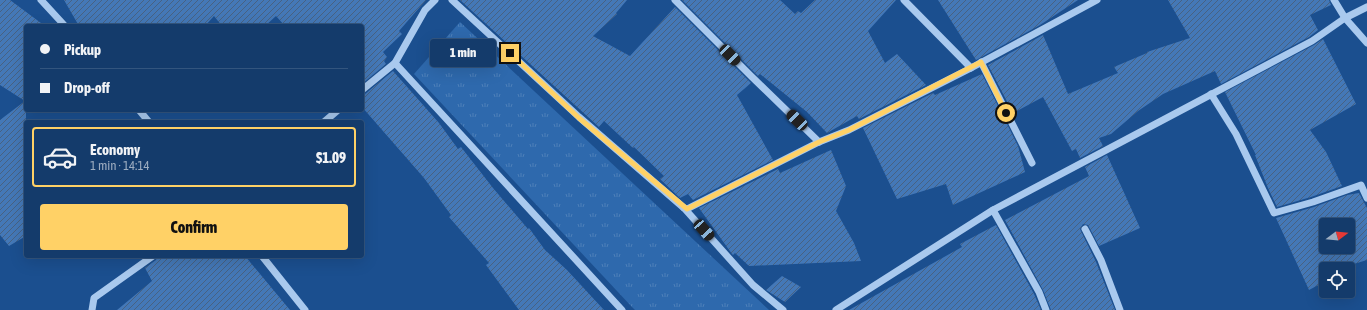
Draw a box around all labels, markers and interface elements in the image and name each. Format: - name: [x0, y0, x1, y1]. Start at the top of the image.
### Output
- callout: 1 min: [430, 39, 496, 67]
- text: Pickup: [64, 41, 101, 58]
- car: [717, 42, 743, 68]
- route end: [501, 44, 519, 62]
- text: 1 min: [450, 45, 476, 60]
- text: Drop-off: [64, 79, 110, 96]
- route start: [997, 104, 1015, 122]
- car: [784, 107, 810, 133]
- icon: car: [42, 139, 78, 175]
- text: Economy: [90, 141, 140, 158]
- text: $1.09: [316, 149, 346, 166]
- text: 1 min · 14:14: [90, 158, 150, 173]
- button: Confirm: [40, 204, 348, 250]
- car: [692, 217, 716, 243]
- north arrow: [1319, 218, 1355, 254]
- map controls: [1319, 218, 1355, 298]
- button: locate: [1319, 262, 1355, 298]

